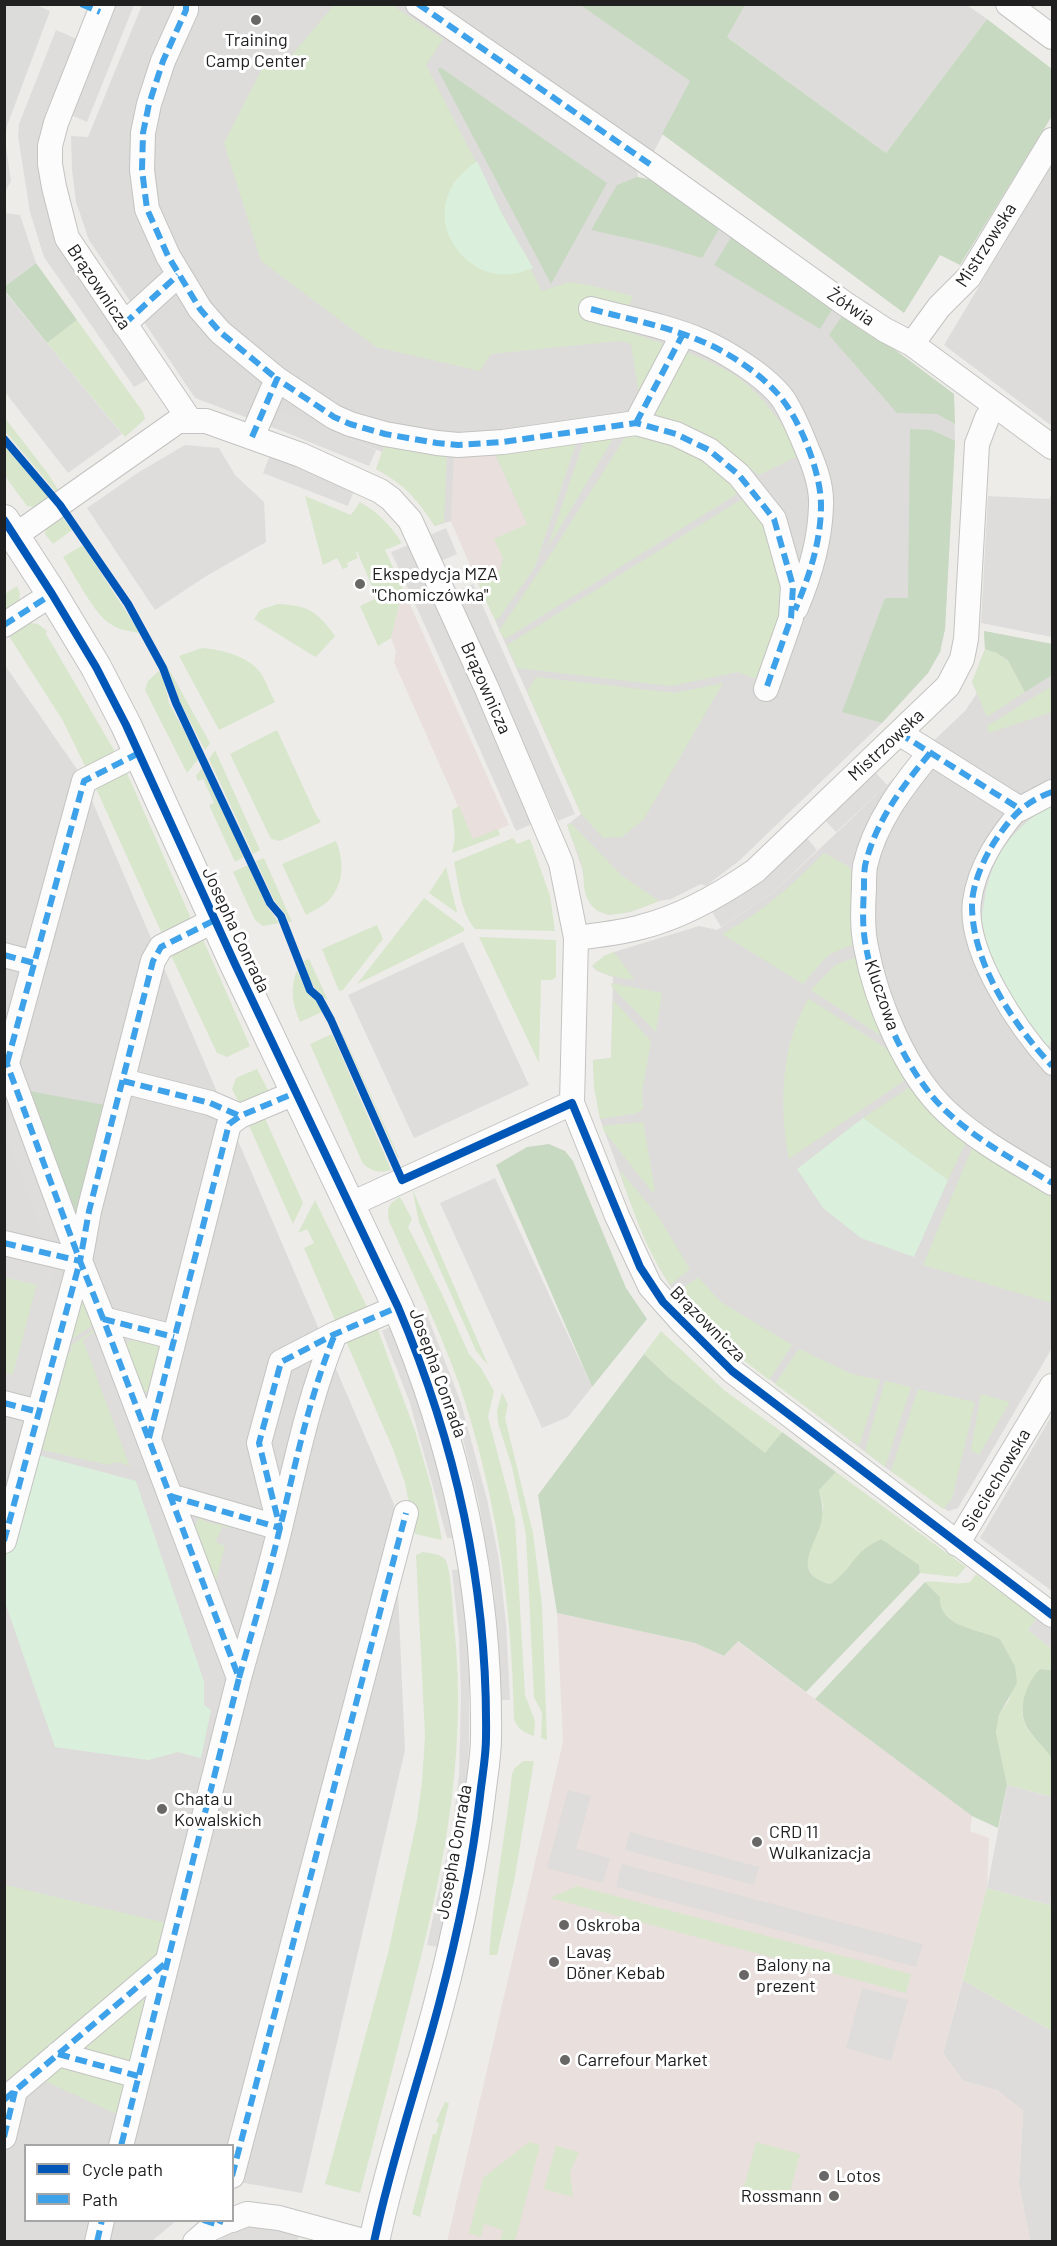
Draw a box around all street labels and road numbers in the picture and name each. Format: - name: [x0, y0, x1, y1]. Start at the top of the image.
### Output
- street label: Mistrzowska: [951, 199, 1021, 291]
- street label: Brązownicza: [63, 240, 135, 334]
- street label: Żółwia: [823, 283, 879, 331]
- street label: Brązownicza: [456, 639, 516, 737]
- street label: Mistrzowska: [844, 704, 928, 786]
- street label: Josepha Conrada: [197, 864, 275, 996]
- street label: Kluczowa: [860, 957, 904, 1033]
- street label: Brązownicza: [666, 1282, 750, 1366]
- street label: Josepha Conrada: [405, 1305, 471, 1441]
- street label: Sieciechowska: [957, 1425, 1035, 1535]
- street label: Josepha Conrada: [432, 1783, 476, 1921]

